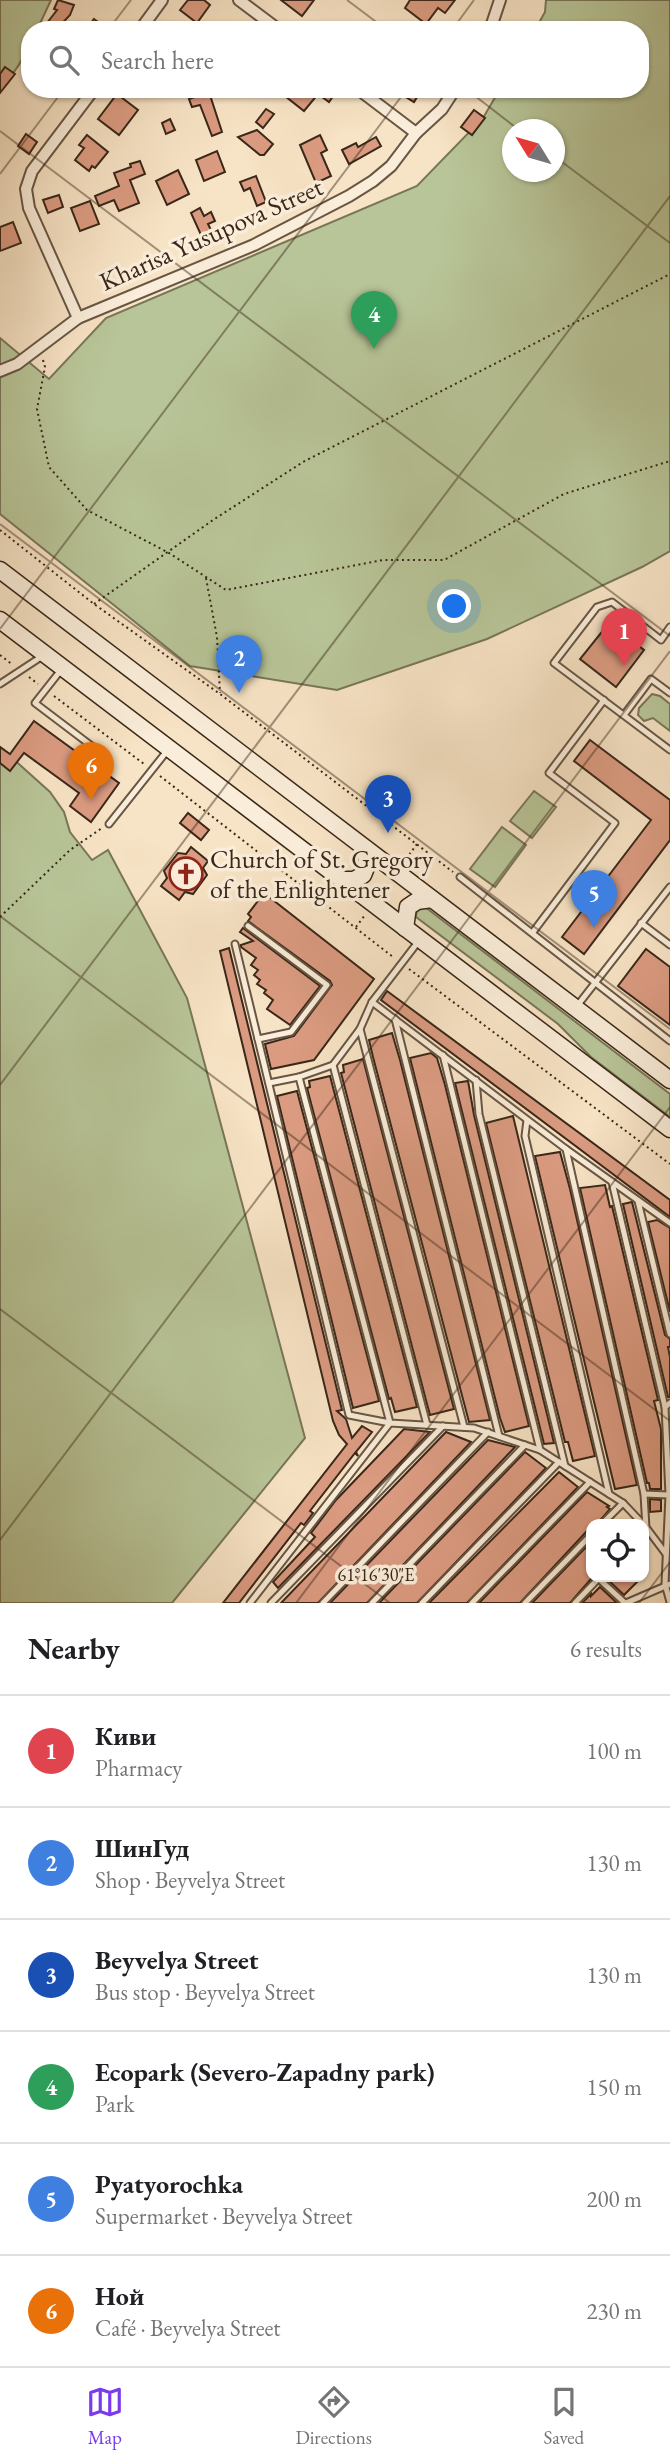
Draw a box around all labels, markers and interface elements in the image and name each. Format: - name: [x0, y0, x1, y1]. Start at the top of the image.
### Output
- search box: [21, 21, 649, 98]
- icon: search: [45, 41, 83, 79]
- text: Search here: [101, 43, 214, 77]
- north arrow: [502, 119, 565, 182]
- street label: Kharisa Yusupova Street: [94, 169, 328, 299]
- pin: 4: [351, 291, 397, 349]
- your location: [437, 589, 471, 623]
- pin: 1: [601, 608, 647, 666]
- pin: 2: [216, 635, 262, 693]
- pin: 6: [68, 742, 114, 800]
- pin: 3: [365, 775, 411, 833]
- place label: Church of St. Gregory of the Enlightener: [210, 842, 434, 906]
- church icon: Church of St. Gregory of the Enlightener: [167, 855, 205, 893]
- pin: 5: [571, 870, 617, 928]
- map controls: [586, 1519, 649, 1582]
- button: locate: [586, 1519, 649, 1582]
- text: 61°16'30"E: [338, 1563, 414, 1586]
- text: Nearby: [28, 1629, 120, 1668]
- text: 6 results: [570, 1634, 642, 1664]
- text: Киви: [95, 1719, 156, 1753]
- text: 1: [45, 1736, 57, 1766]
- text: 100 m: [586, 1736, 642, 1766]
- text: Pharmacy: [95, 1753, 182, 1783]
- text: ШинГуд: [95, 1831, 189, 1865]
- text: 2: [45, 1848, 57, 1878]
- text: 130 m: [586, 1848, 642, 1878]
- text: Shop · Beyvelya Street: [95, 1865, 285, 1895]
- text: Beyvelya Street: [95, 1943, 259, 1977]
- text: 3: [45, 1960, 57, 1990]
- text: 130 m: [586, 1960, 642, 1990]
- text: Bus stop · Beyvelya Street: [95, 1977, 315, 2007]
- text: Ecopark (Severo-Zapadny park): [95, 2055, 435, 2089]
- text: 4: [45, 2072, 57, 2102]
- text: 150 m: [586, 2072, 642, 2102]
- text: Park: [95, 2089, 134, 2119]
- text: Pyatyorochka: [95, 2167, 243, 2201]
- text: 5: [45, 2184, 57, 2214]
- text: 200 m: [586, 2184, 642, 2214]
- text: Supermarket · Beyvelya Street: [95, 2201, 353, 2231]
- text: Ной: [95, 2279, 144, 2313]
- text: 6: [45, 2296, 57, 2326]
- text: 230 m: [586, 2296, 642, 2326]
- text: Café · Beyvelya Street: [95, 2313, 281, 2343]
- tab: Map: [86, 2383, 124, 2450]
- tab: Directions: [295, 2383, 372, 2450]
- tab: Saved: [543, 2383, 584, 2450]

